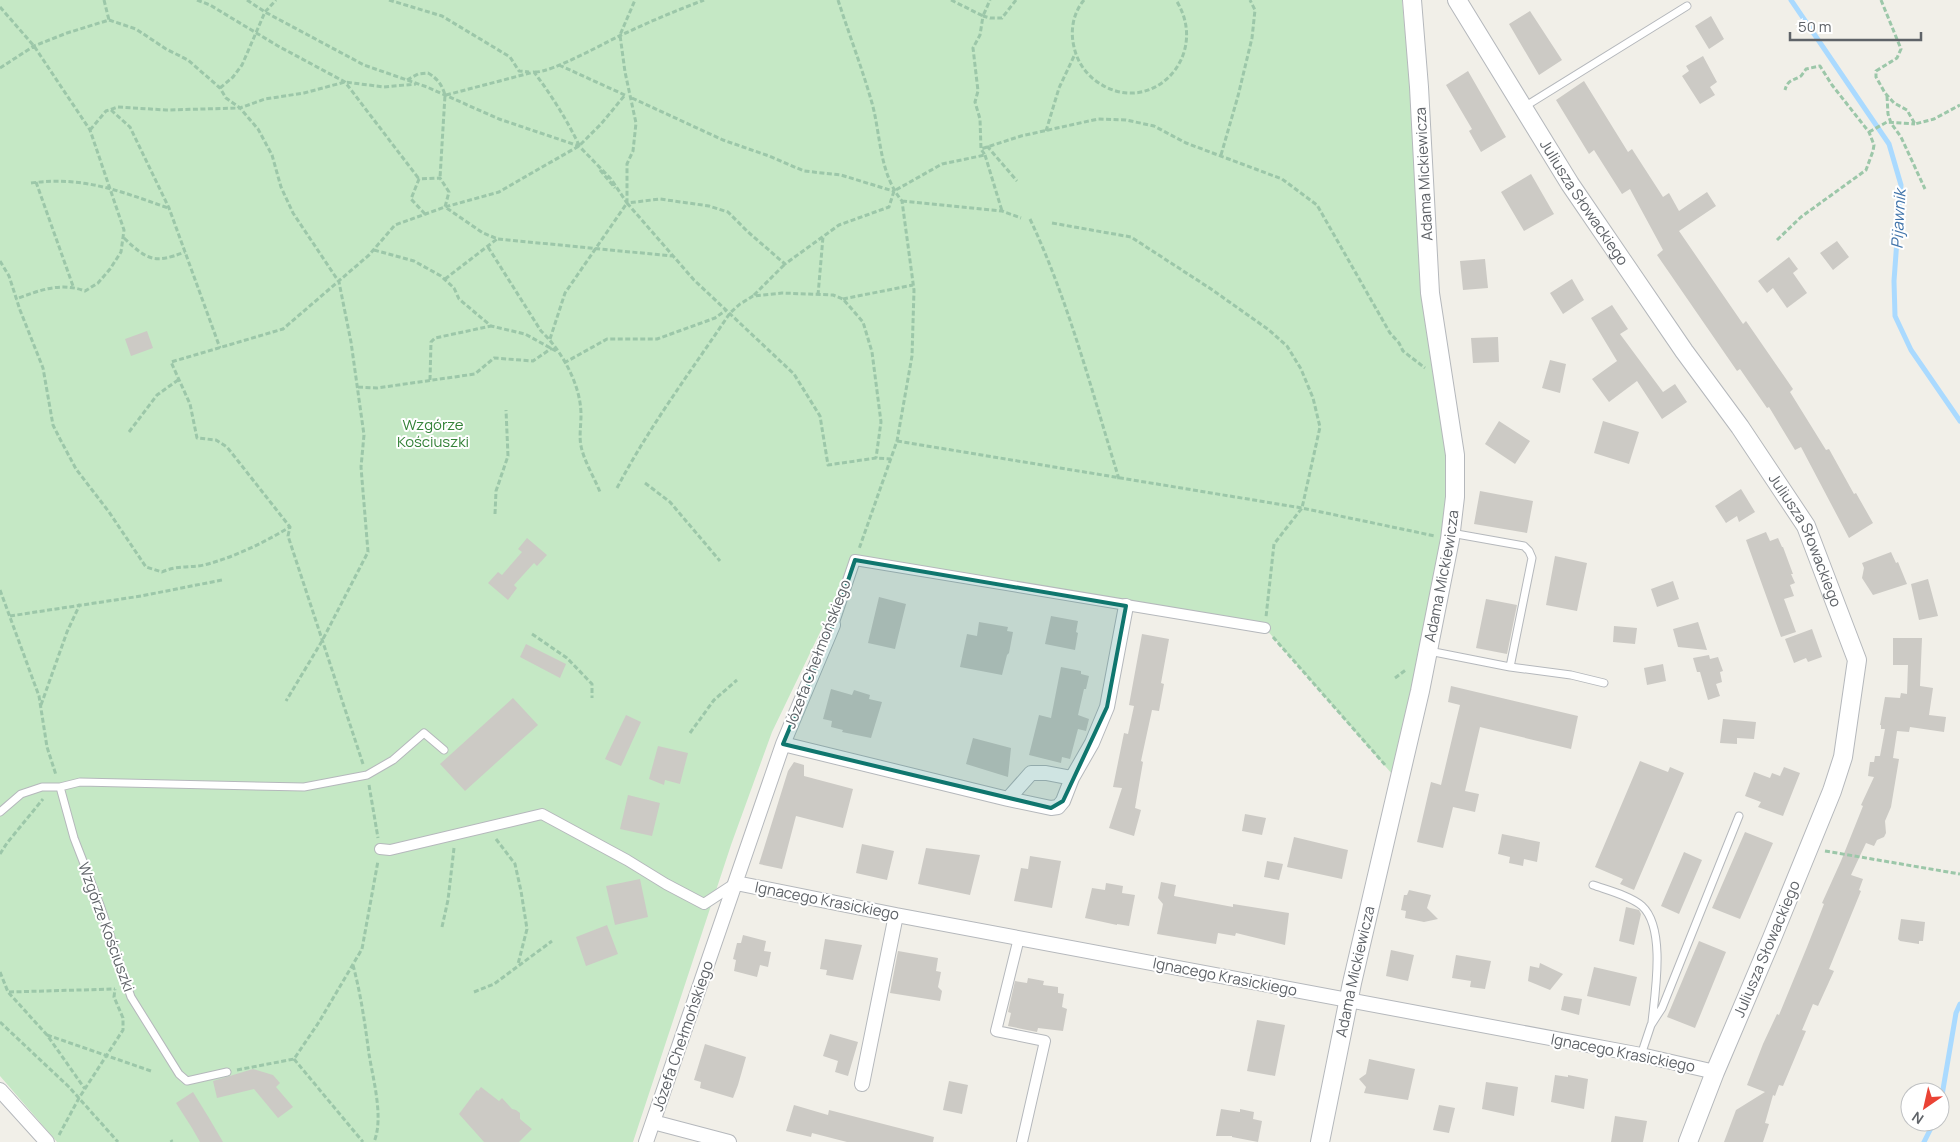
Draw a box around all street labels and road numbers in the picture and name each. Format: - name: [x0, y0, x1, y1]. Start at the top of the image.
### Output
- street label: Adama Mickiewicza: [1410, 107, 1437, 241]
- street label: Juliusza Słowackiego: [1535, 135, 1634, 269]
- street label: Juliusza Słowackiego: [1764, 469, 1847, 610]
- street label: Adama Mickiewicza: [1419, 509, 1463, 644]
- street label: Józefa Chełmońskiego: [779, 576, 856, 731]
- street label: Wzgórze Kościuszki: [73, 859, 140, 994]
- street label: Ignacego Krasickiego: [753, 876, 901, 925]
- street label: Juliusza Słowackiego: [1728, 877, 1805, 1020]
- street label: Adama Mickiewicza: [1330, 904, 1380, 1039]
- street label: Ignacego Krasickiego: [1151, 952, 1299, 1001]
- street label: Józefa Chełmońskiego: [647, 958, 718, 1114]
- street label: Ignacego Krasickiego: [1549, 1028, 1697, 1077]

